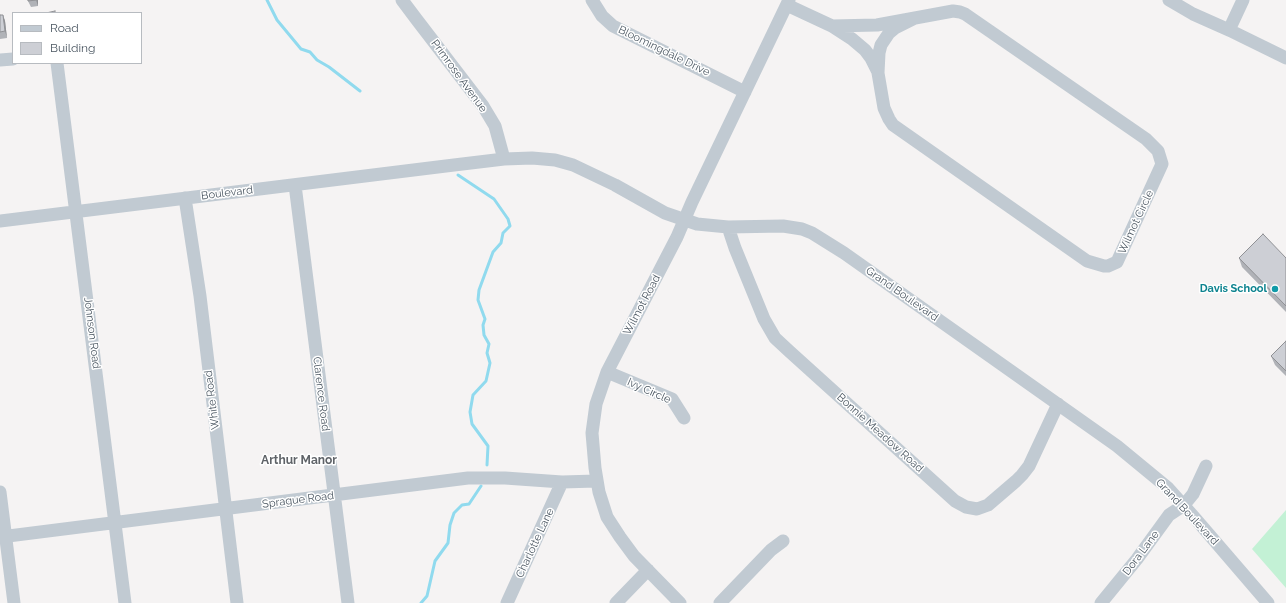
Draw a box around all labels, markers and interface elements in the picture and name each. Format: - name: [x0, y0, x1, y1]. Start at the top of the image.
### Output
- legend: [12, 12, 142, 64]
- text: Road: [50, 21, 79, 35]
- street label: Bloomingdale Drive: [616, 23, 712, 79]
- street label: Primrose Avenue: [428, 37, 490, 115]
- text: Building: [50, 41, 96, 55]
- street label: Boulevard: [200, 183, 254, 203]
- street label: Wilmot Circle: [1115, 188, 1157, 256]
- street label: Grand Boulevard: [863, 264, 941, 324]
- street label: Wilmot Road: [621, 273, 663, 337]
- place label: Davis School: [1200, 282, 1267, 296]
- marker: Davis School: [1270, 284, 1280, 294]
- street label: Johnson Road: [81, 296, 103, 370]
- street label: Clarence Road: [310, 356, 332, 432]
- street label: White Road: [202, 370, 222, 430]
- street label: Ivy Circle: [625, 376, 673, 406]
- street label: Bonnie Meadow Road: [834, 391, 926, 475]
- district label: Arthur Manor: [261, 453, 337, 467]
- street label: Grand Boulevard: [1153, 476, 1221, 548]
- street label: Sprague Road: [261, 489, 335, 511]
- street label: Charlotte Lane: [513, 506, 557, 580]
- street label: Dora Lane: [1120, 528, 1162, 578]

